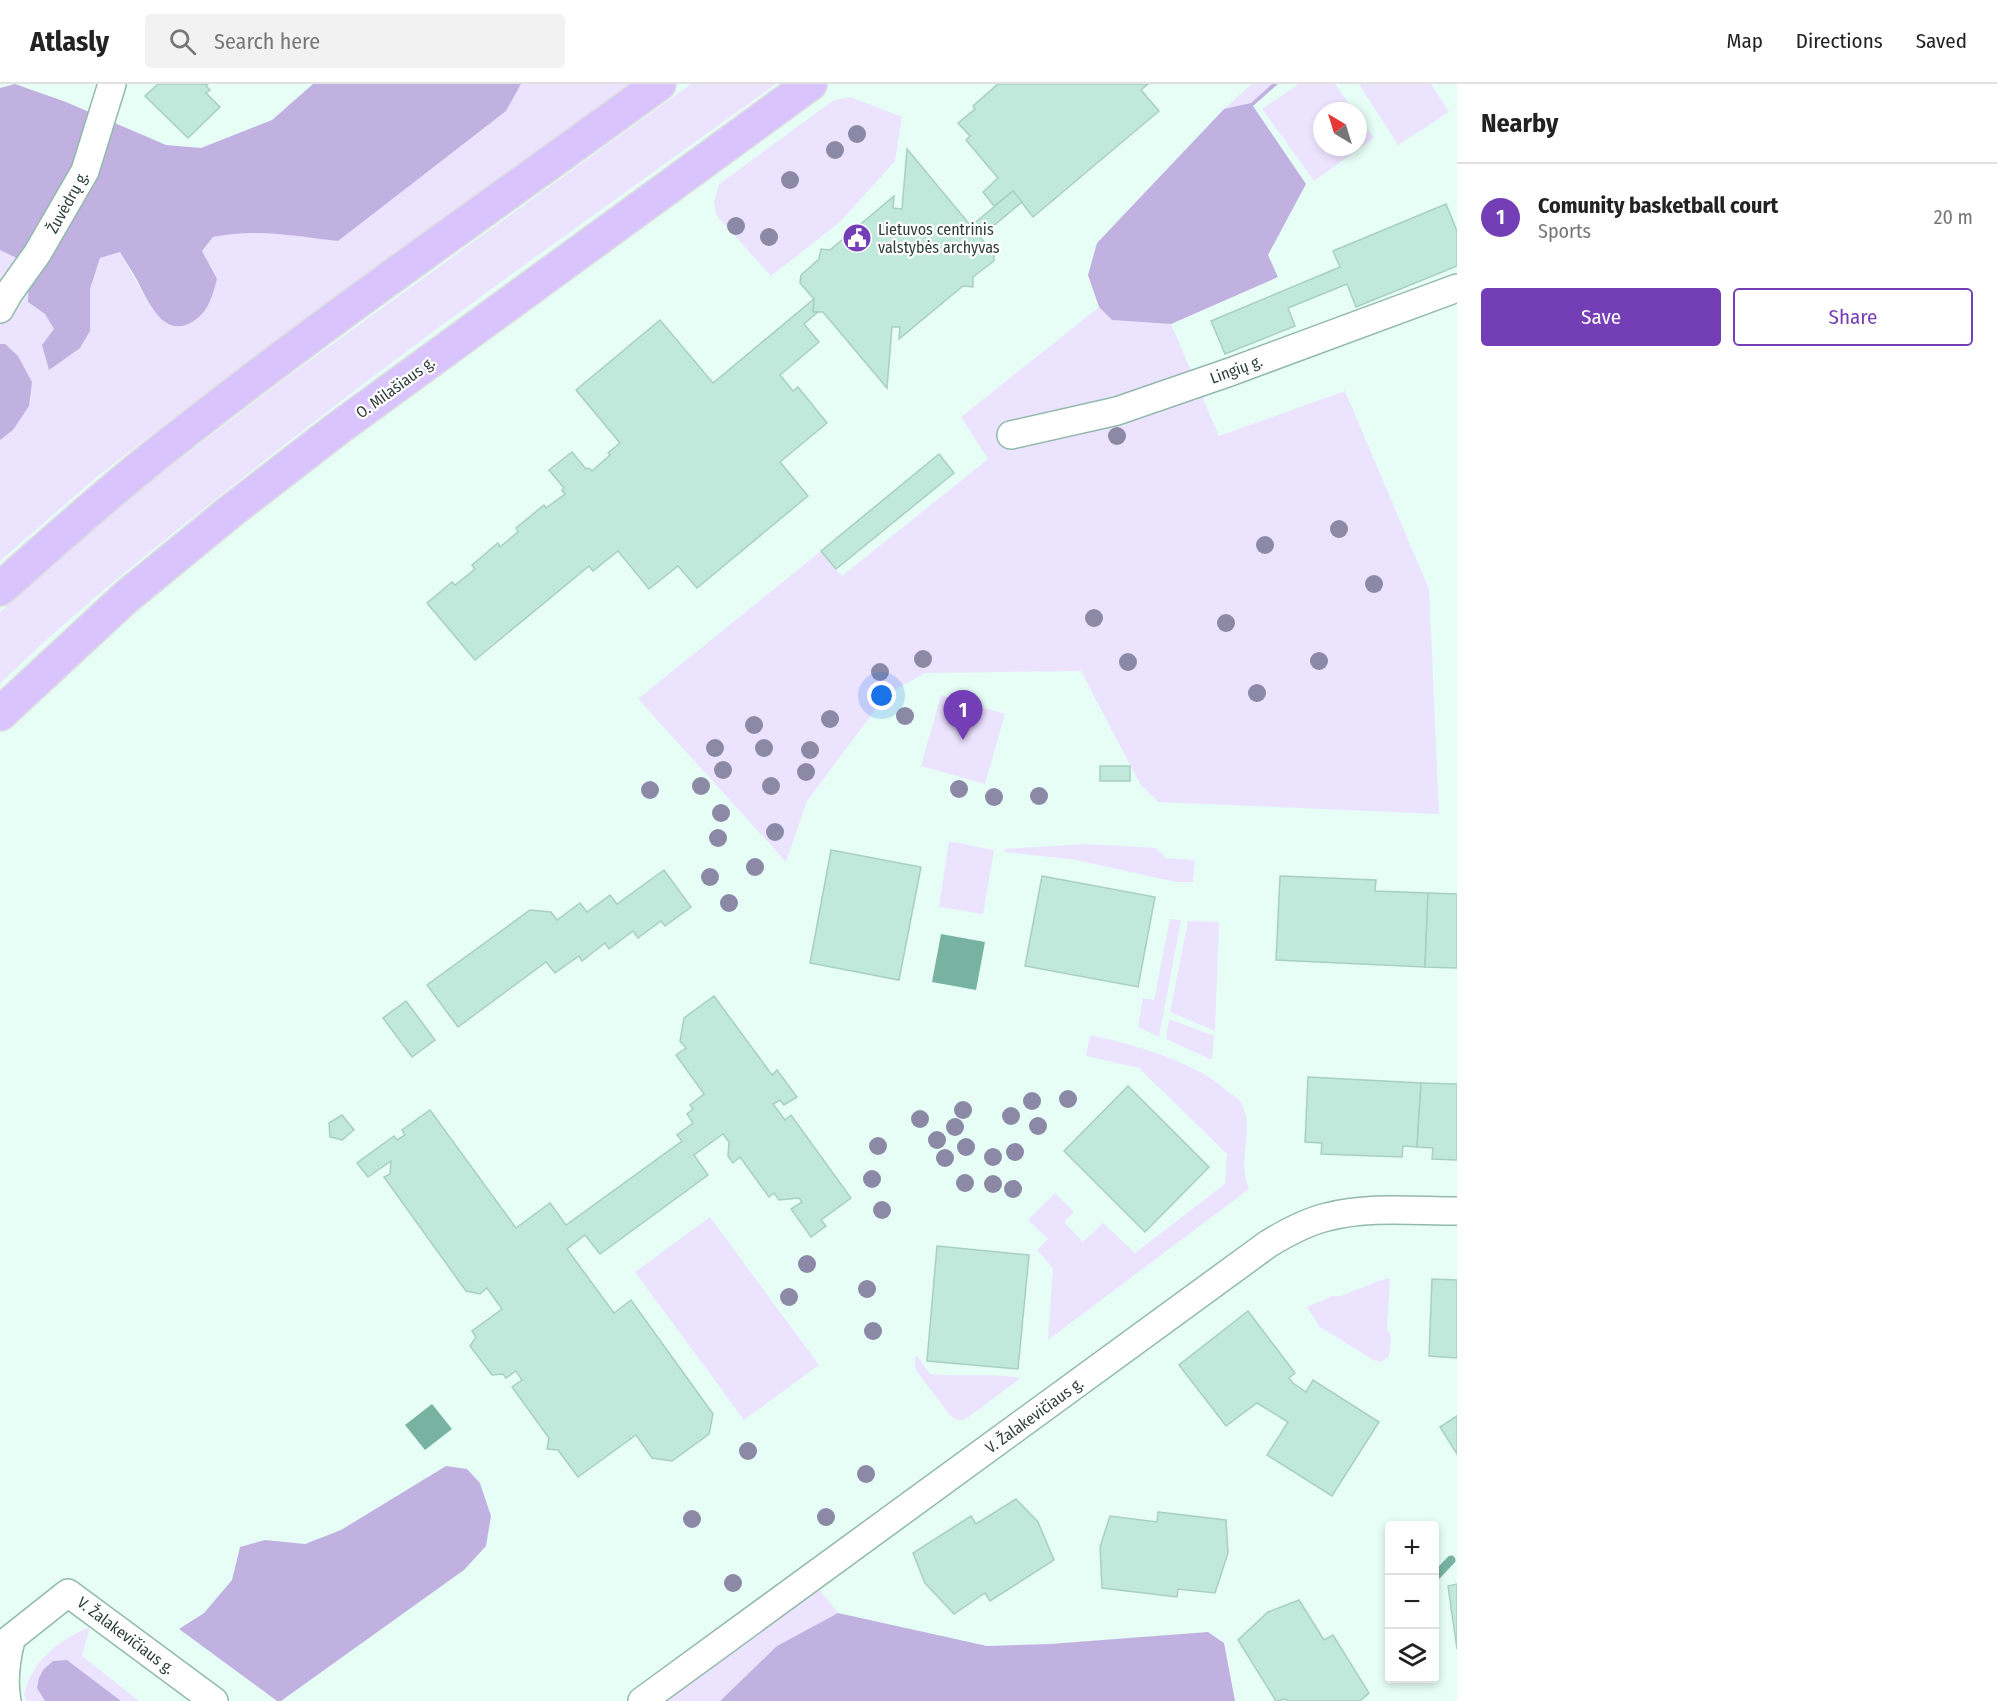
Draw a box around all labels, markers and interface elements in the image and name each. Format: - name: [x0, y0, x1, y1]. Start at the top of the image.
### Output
- search box: [145, 14, 565, 68]
- text: Atlasly: [30, 25, 109, 58]
- icon: search: [166, 25, 199, 58]
- text: Search here: [214, 28, 320, 55]
- text: Map: [1726, 28, 1763, 54]
- text: Directions: [1796, 28, 1883, 54]
- text: Saved: [1916, 28, 1967, 54]
- north arrow: [1313, 102, 1367, 156]
- text: Nearby: [1481, 108, 1558, 139]
- street label: Žuvėdrų g.: [42, 168, 92, 236]
- text: Comunity basketball court: [1538, 192, 1778, 219]
- text: 1: [1496, 205, 1505, 229]
- text: 20 m: [1934, 205, 1973, 229]
- text: Sports: [1538, 219, 1591, 243]
- place label: Lietuvos centrinis valstybės archyvas: [878, 220, 1000, 257]
- public building icon: Lietuvos centrinis valstybės archyvas: [841, 222, 873, 254]
- button: Save: [1481, 288, 1721, 346]
- button: Share: [1733, 288, 1973, 346]
- street label: Lingių g.: [1207, 351, 1265, 388]
- street label: O. Milašiaus g.: [352, 352, 438, 422]
- your location: [867, 681, 896, 710]
- pin: 1: [944, 690, 982, 740]
- street label: V. Žalakevičiaus g.: [981, 1373, 1087, 1457]
- map controls: [1385, 1521, 1439, 1683]
- button: +: [1385, 1521, 1439, 1575]
- button: −: [1385, 1575, 1439, 1629]
- street label: V. Žalakevičiaus g.: [74, 1592, 178, 1678]
- button: layers: [1385, 1629, 1439, 1683]

